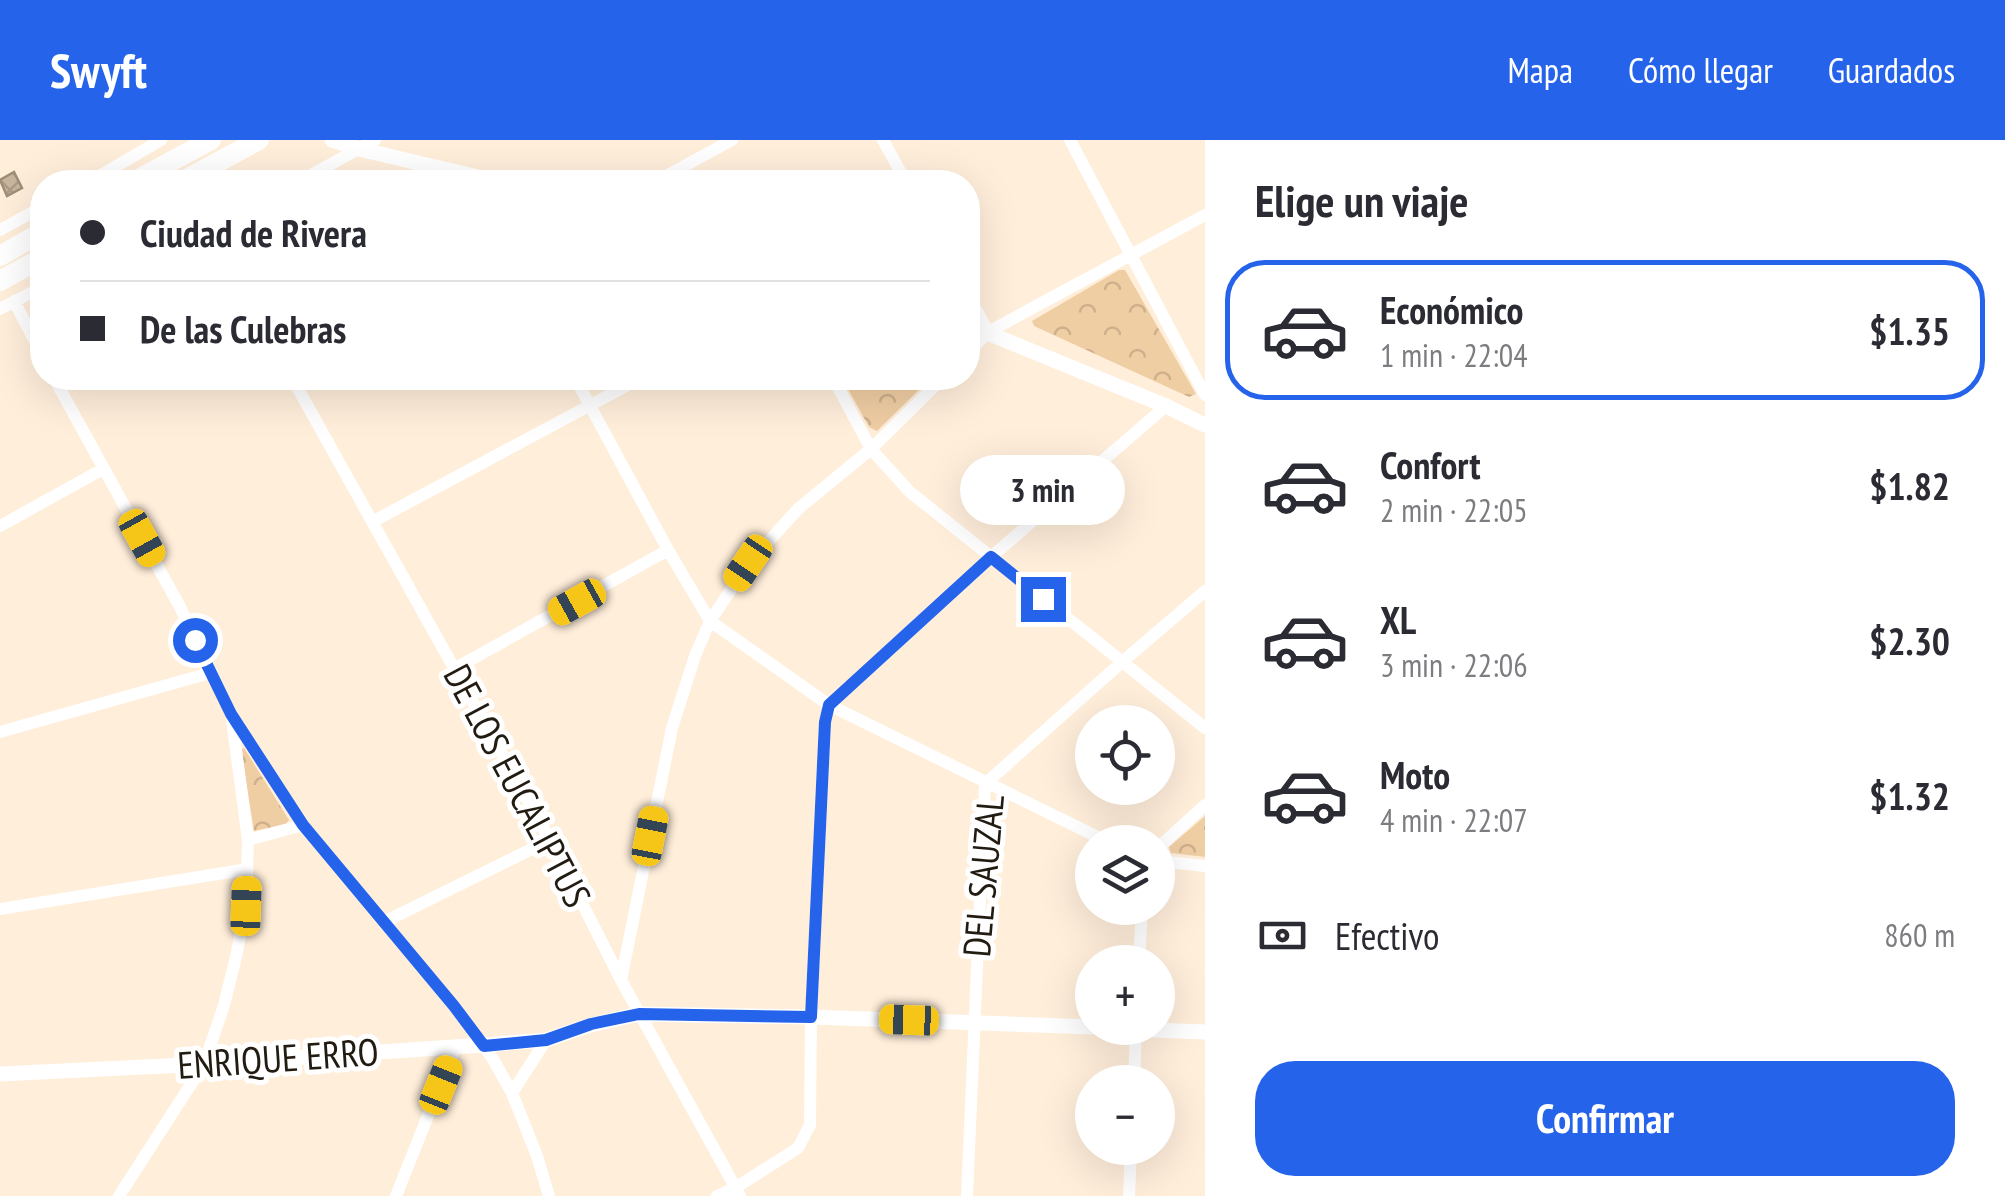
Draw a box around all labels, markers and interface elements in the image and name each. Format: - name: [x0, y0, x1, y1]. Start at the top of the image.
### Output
- text: Swyft: [50, 39, 147, 101]
- text: Mapa: [1508, 47, 1573, 93]
- text: Cómo llegar: [1628, 47, 1773, 93]
- text: Guardados: [1828, 47, 1955, 93]
- text: Elige un viaje: [1255, 171, 1469, 229]
- text: Ciudad de Rivera: [140, 208, 367, 257]
- icon: car: [1260, 285, 1350, 375]
- text: Económico: [1380, 285, 1524, 334]
- text: De las Culebras: [140, 304, 346, 353]
- text: $1.35: [1869, 306, 1950, 355]
- text: 1 min · 22:04: [1380, 334, 1528, 376]
- icon: car: [1260, 440, 1350, 530]
- text: Confort: [1380, 440, 1480, 489]
- callout: 3 min: [960, 454, 1126, 524]
- text: $1.82: [1869, 461, 1950, 510]
- text: 3 min: [1010, 469, 1075, 511]
- text: 2 min · 22:05: [1380, 489, 1528, 531]
- car: [114, 504, 170, 572]
- car: [719, 530, 777, 596]
- car: [543, 574, 611, 630]
- route end: [1021, 577, 1066, 622]
- icon: car: [1260, 595, 1350, 685]
- text: XL: [1380, 595, 1416, 644]
- text: $2.30: [1869, 616, 1950, 665]
- route start: [173, 618, 218, 663]
- text: 3 min · 22:06: [1380, 644, 1528, 686]
- street label: DE LOS EUCALIPTUS: [434, 655, 603, 915]
- map controls: [1075, 705, 1175, 1165]
- button: locate: [1075, 705, 1175, 805]
- icon: car: [1260, 750, 1350, 840]
- text: Moto: [1380, 750, 1450, 799]
- text: $1.32: [1869, 771, 1950, 820]
- street label: DEL SAUZAL: [951, 793, 1014, 959]
- text: 4 min · 22:07: [1380, 799, 1528, 841]
- car: [630, 804, 670, 868]
- button: layers: [1075, 825, 1175, 925]
- car: [230, 875, 262, 937]
- icon: cash: [1255, 908, 1310, 963]
- text: Efectivo: [1335, 911, 1440, 960]
- text: 860 m: [1884, 914, 1955, 956]
- button: +: [1075, 945, 1175, 1045]
- car: [878, 1004, 940, 1036]
- street label: ENRIQUE ERRO: [176, 1026, 380, 1089]
- car: [416, 1052, 466, 1118]
- button: Confirmar: [1255, 1061, 1955, 1176]
- button: −: [1075, 1065, 1175, 1165]

